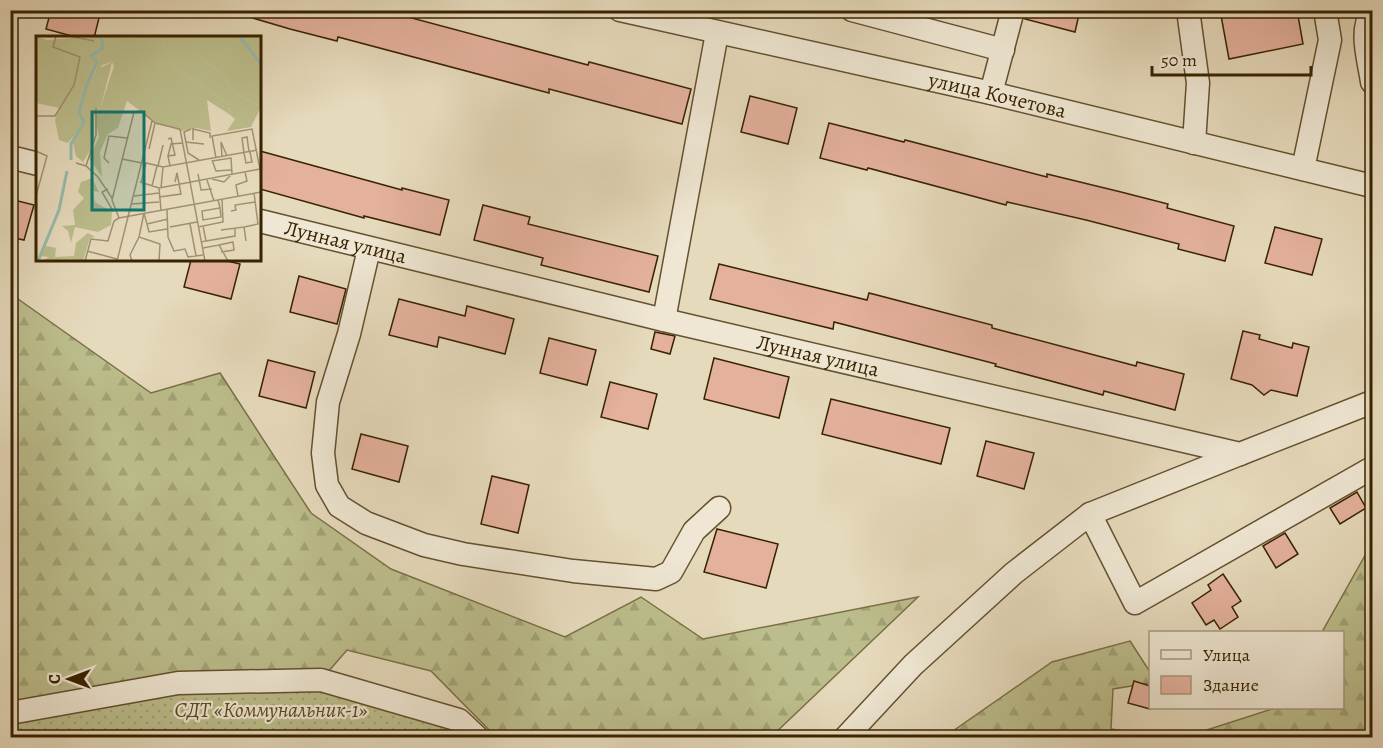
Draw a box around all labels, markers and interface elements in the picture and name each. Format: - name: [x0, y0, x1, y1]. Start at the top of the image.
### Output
- inset map: [36, 36, 261, 261]
- scale bar: [1152, 39, 1311, 77]
- text: 50 m: [1161, 48, 1197, 72]
- street label: улица Кочетова: [925, 65, 1070, 125]
- street label: Лунная улица: [282, 214, 410, 270]
- street label: Лунная улица: [754, 328, 882, 384]
- legend: [1149, 631, 1344, 709]
- text: Улица: [1203, 643, 1251, 667]
- north arrow: [39, 649, 99, 709]
- text: Здание: [1203, 673, 1259, 697]
- text: С: [44, 674, 66, 684]
- park label: СДТ «Коммунальник-1»: [175, 696, 368, 724]

